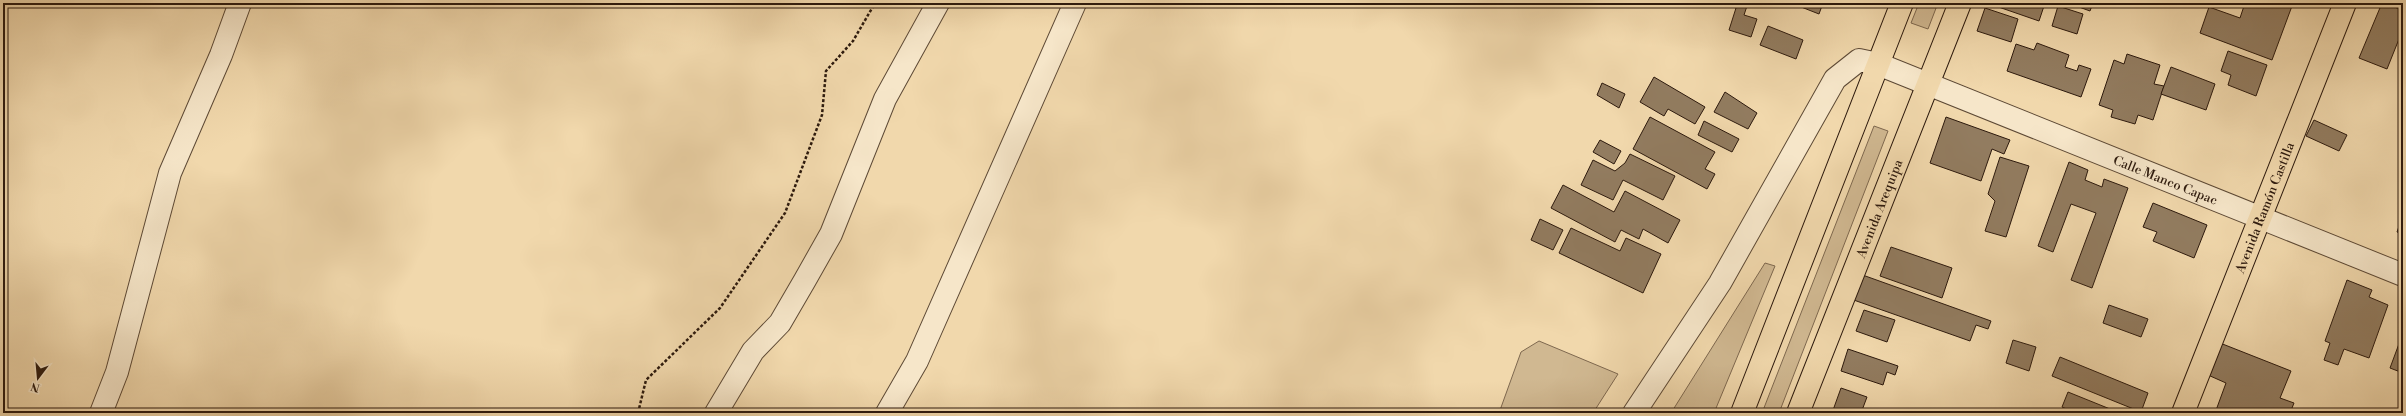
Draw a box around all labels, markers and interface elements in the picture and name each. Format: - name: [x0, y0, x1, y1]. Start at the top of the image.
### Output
- street label: Avenida Ramón Castilla: [2232, 140, 2298, 277]
- street label: Calle Manco Capac: [2111, 152, 2220, 209]
- street label: Avenida Arequipa: [1853, 157, 1907, 261]
- north arrow: [18, 358, 58, 398]
- text: N: [29, 379, 42, 395]

